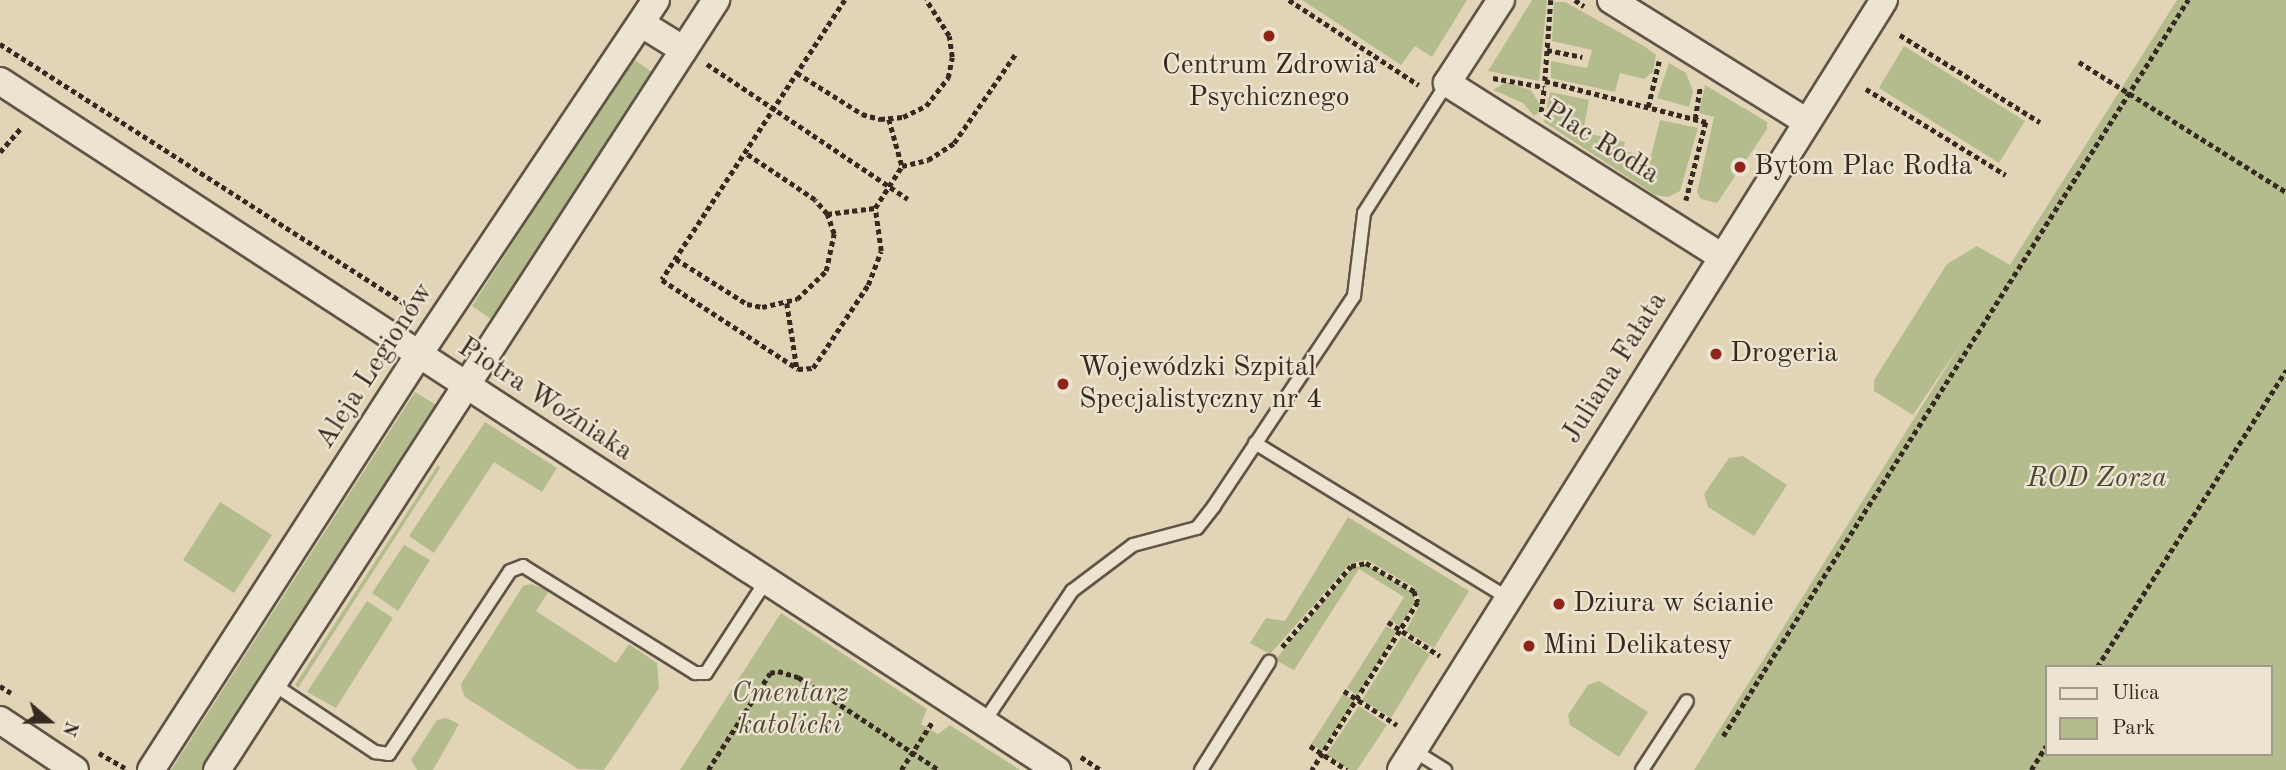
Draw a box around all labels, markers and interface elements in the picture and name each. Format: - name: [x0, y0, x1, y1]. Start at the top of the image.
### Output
- marker: Centrum Zdrowia Psychicznego: [1259, 26, 1279, 46]
- place label: Centrum Zdrowia Psychicznego: [1162, 49, 1376, 115]
- street label: Plac Rodła: [1537, 94, 1665, 192]
- place label: Bytom Plac Rodła: [1754, 150, 1973, 184]
- marker: Bytom Plac Rodła: [1732, 159, 1748, 175]
- street label: Aleja Legionów: [309, 277, 441, 455]
- street label: Juliana Fałata: [1555, 286, 1675, 450]
- street label: Piotra Woźniaka: [451, 331, 639, 469]
- place label: Drogeria: [1730, 337, 1838, 371]
- marker: Drogeria: [1708, 346, 1724, 362]
- place label: Wojewódzki Szpital Specjalistyczny nr 4: [1079, 351, 1322, 417]
- marker: Wojewódzki Szpital Specjalistyczny nr 4: [1053, 374, 1073, 394]
- park label: ROD Zorza: [2027, 462, 2167, 496]
- place label: Dziura w ścianie: [1573, 587, 1774, 621]
- marker: Dziura w ścianie: [1551, 596, 1567, 612]
- place label: Mini Delikatesy: [1543, 629, 1732, 663]
- marker: Mini Delikatesy: [1521, 638, 1537, 654]
- legend: [2044, 665, 2272, 756]
- park label: Cmentarz katolicki: [731, 677, 849, 743]
- text: Ulica: [2112, 683, 2159, 704]
- north arrow: [14, 686, 84, 756]
- text: N: [58, 718, 81, 738]
- text: Park: [2112, 718, 2155, 739]

